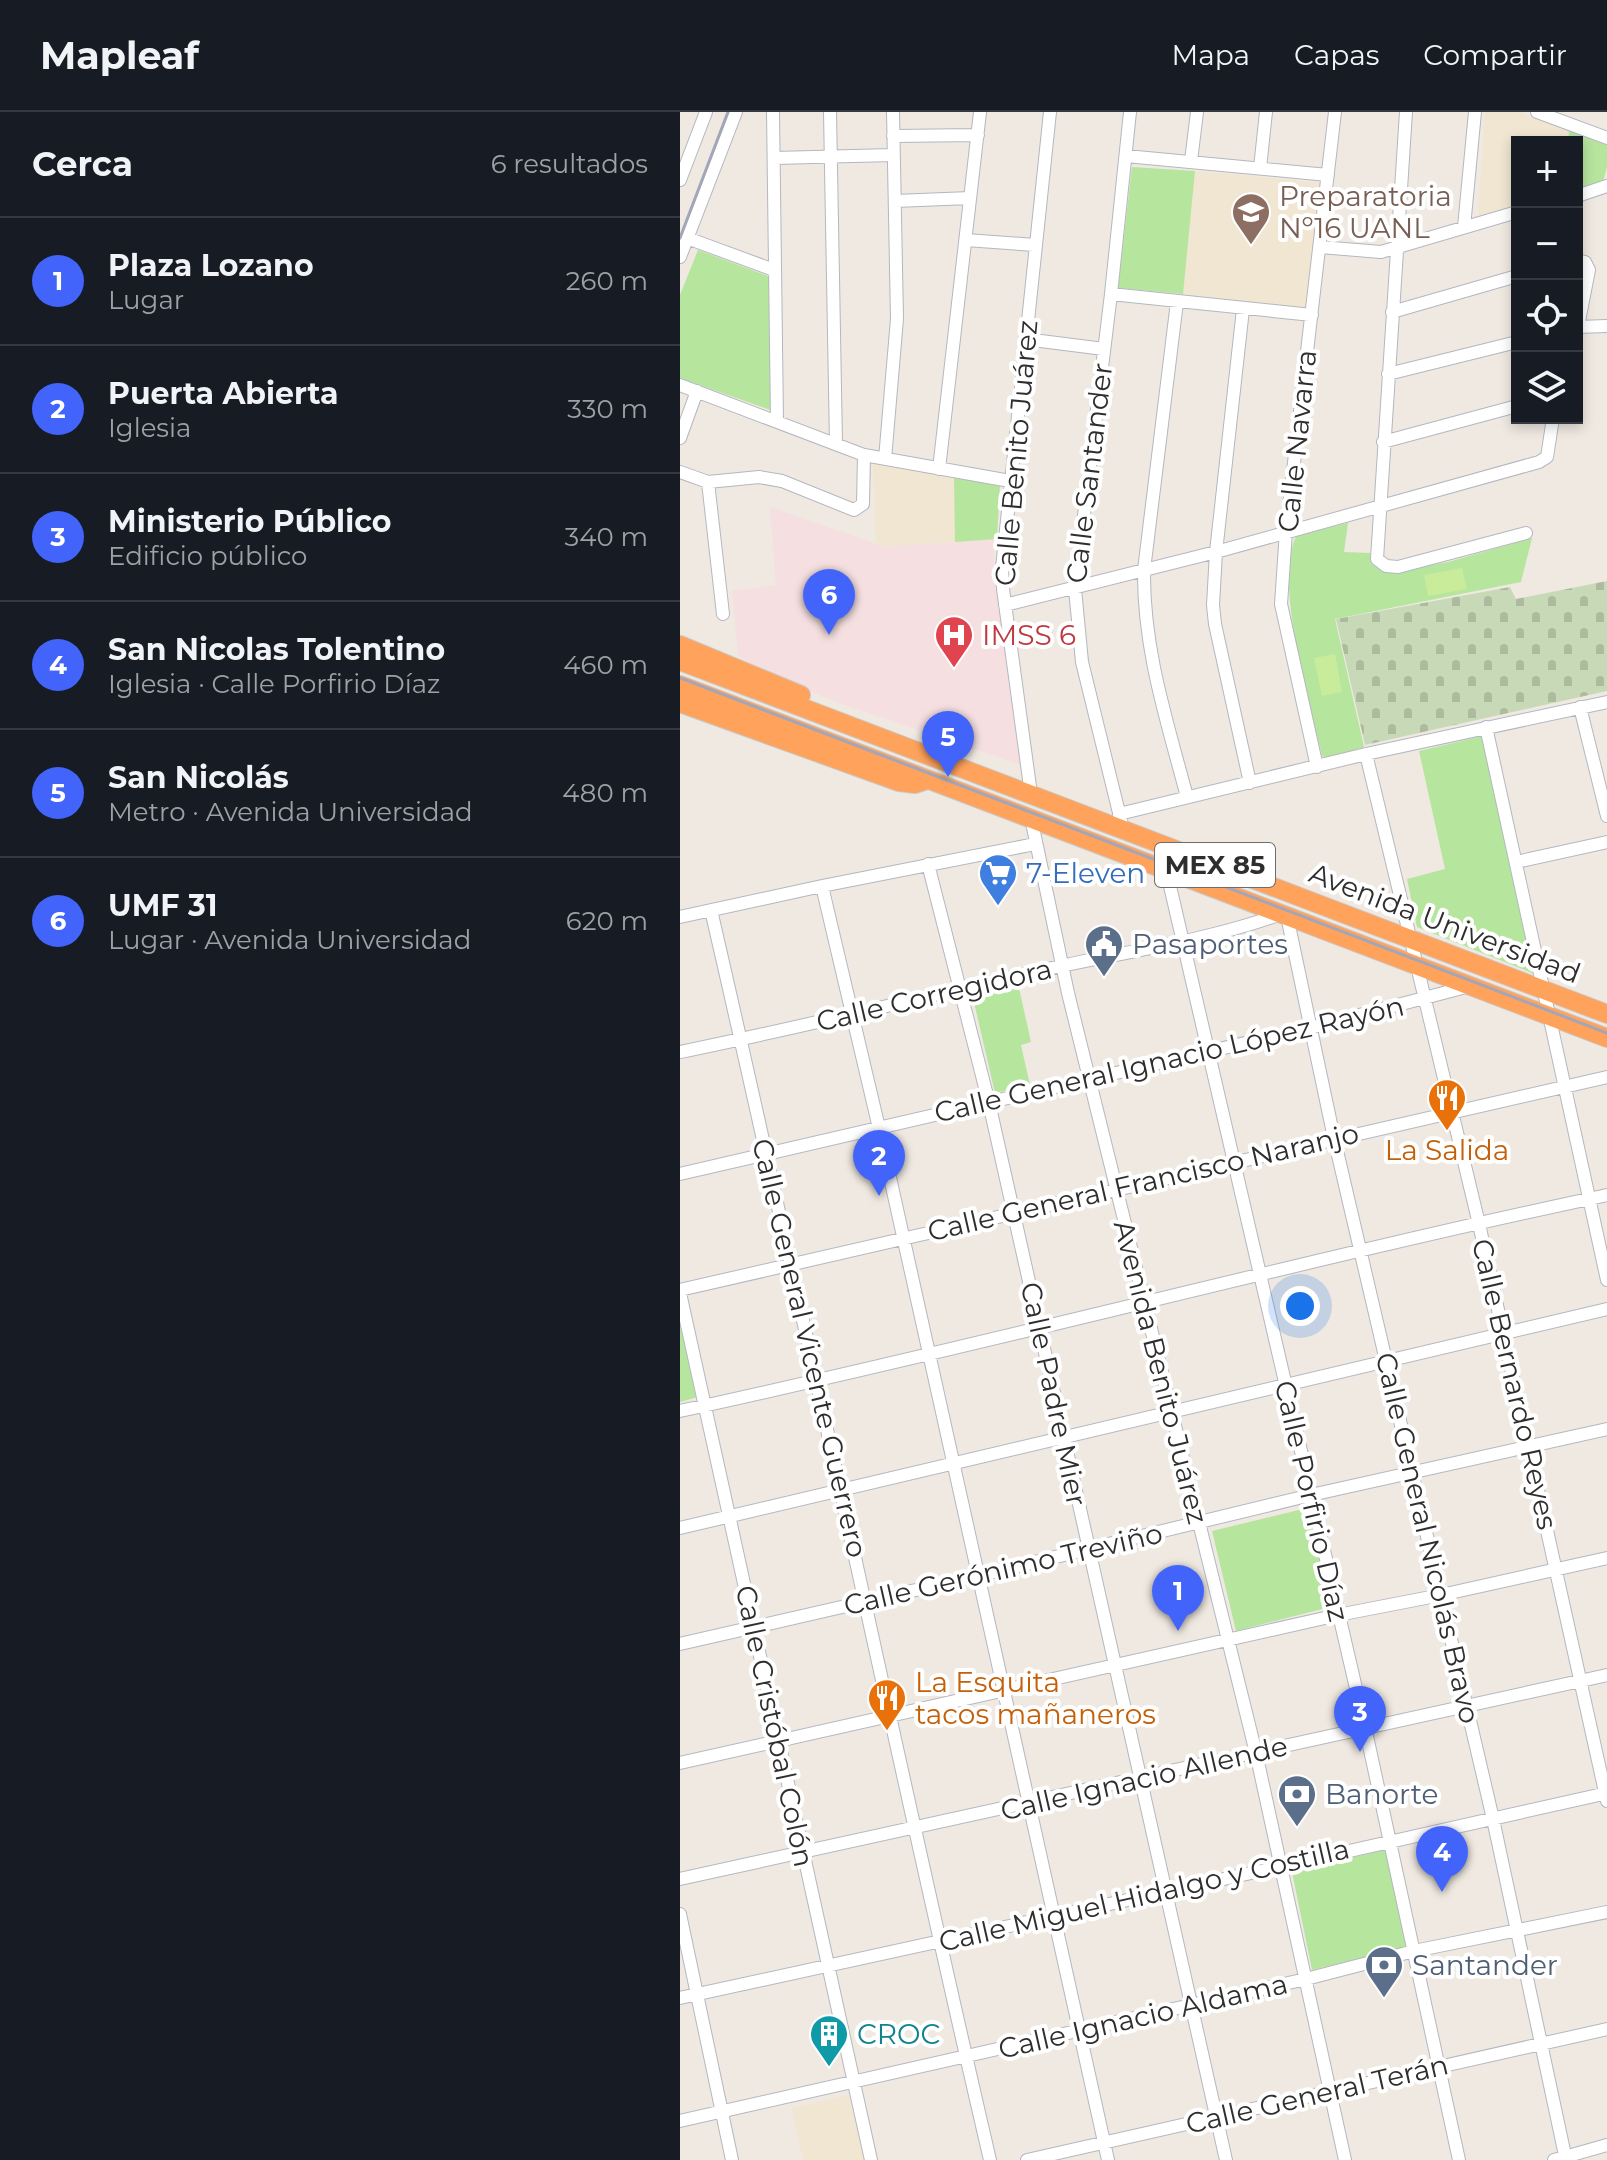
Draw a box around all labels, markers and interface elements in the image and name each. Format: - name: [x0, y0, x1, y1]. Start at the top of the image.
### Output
- text: Mapleaf: [40, 32, 199, 79]
- text: Mapa: [1171, 38, 1250, 72]
- text: Capas: [1294, 38, 1379, 72]
- text: Compartir: [1423, 38, 1567, 72]
- map controls: [1511, 136, 1583, 424]
- button: +: [1511, 136, 1583, 208]
- text: Cerca: [32, 143, 133, 185]
- text: 6 resultados: [491, 148, 648, 180]
- place label: Preparatoria Nº16 UANL: [1279, 179, 1452, 245]
- school or university icon: Preparatoria Nº16 UANL: [1230, 191, 1272, 246]
- button: −: [1511, 208, 1583, 280]
- text: Plaza Lozano: [108, 247, 314, 284]
- text: 1: [53, 265, 63, 297]
- text: 260 m: [566, 265, 648, 297]
- button: locate: [1511, 280, 1583, 352]
- text: Lugar: [108, 284, 184, 316]
- street label: Calle Benito Juárez: [987, 319, 1045, 587]
- street label: Calle Navarra: [1271, 348, 1323, 534]
- button: layers: [1511, 352, 1583, 424]
- street label: Calle Santander: [1059, 361, 1119, 585]
- text: Puerta Abierta: [108, 375, 338, 412]
- text: 2: [50, 393, 66, 425]
- text: 330 m: [567, 393, 648, 425]
- text: Iglesia: [108, 412, 191, 444]
- text: Ministerio Público: [108, 503, 391, 540]
- text: 3: [50, 521, 66, 553]
- text: 340 m: [565, 521, 648, 553]
- text: Edificio público: [108, 540, 307, 572]
- pin: 6: [803, 569, 855, 635]
- hospital icon: IMSS 6: [933, 614, 975, 669]
- place label: IMSS 6: [982, 618, 1076, 652]
- text: San Nicolas Tolentino: [108, 631, 445, 668]
- text: 4: [49, 649, 67, 681]
- text: 460 m: [563, 649, 648, 681]
- text: Iglesia · Calle Porfirio Díaz: [108, 668, 440, 700]
- pin: 5: [922, 711, 974, 777]
- text: San Nicolás: [108, 759, 289, 796]
- text: 5: [50, 777, 66, 809]
- text: 480 m: [562, 777, 648, 809]
- text: Metro · Avenida Universidad: [108, 796, 473, 828]
- road number: MEX 85: [1155, 843, 1275, 887]
- supermarket icon: 7-Eleven: [977, 852, 1019, 907]
- place label: 7-Eleven: [1026, 856, 1145, 890]
- street label: Avenida Universidad: [1305, 856, 1585, 990]
- text: UMF 31: [108, 887, 217, 924]
- text: 6: [50, 905, 66, 937]
- text: 620 m: [566, 905, 648, 937]
- public building icon: Pasaportes: [1083, 923, 1125, 978]
- text: Lugar · Avenida Universidad: [108, 924, 471, 956]
- place label: Pasaportes: [1132, 927, 1288, 961]
- street label: Calle Corregidora: [813, 951, 1055, 1039]
- street label: Calle General Ignacio López Rayón: [931, 988, 1407, 1130]
- restaurant icon: La Salida: [1426, 1077, 1468, 1132]
- street label: Calle General Francisco Naranjo: [924, 1116, 1362, 1248]
- pin: 2: [853, 1130, 905, 1196]
- place label: La Salida: [1385, 1133, 1509, 1167]
- street label: Calle General Vicente Guerrero: [745, 1135, 875, 1561]
- street label: Avenida Benito Juárez: [1107, 1217, 1215, 1527]
- street label: Calle Bernardo Reyes: [1465, 1235, 1565, 1533]
- street label: Calle Padre Mier: [1014, 1279, 1094, 1509]
- your location: [1280, 1286, 1320, 1326]
- street label: Calle General Nicolás Bravo: [1369, 1349, 1487, 1727]
- street label: Calle Porfirio Díaz: [1268, 1377, 1356, 1625]
- street label: Calle Gerónimo Treviño: [840, 1516, 1166, 1622]
- pin: 1: [1152, 1565, 1204, 1631]
- street label: Calle Cristóbal Colón: [729, 1582, 821, 1870]
- place label: La Esquita tacos mañaneros: [915, 1665, 1156, 1731]
- restaurant icon: La Esquita tacos mañaneros: [866, 1677, 908, 1732]
- pin: 3: [1334, 1686, 1386, 1752]
- street label: Calle Ignacio Allende: [997, 1728, 1291, 1828]
- bank icon: Banorte: [1276, 1773, 1318, 1828]
- place label: Banorte: [1325, 1777, 1439, 1811]
- pin: 4: [1416, 1826, 1468, 1892]
- street label: Calle Miguel Hidalgo y Costilla: [935, 1831, 1353, 1959]
- bank icon: Santander: [1363, 1944, 1405, 1999]
- place label: Santander: [1412, 1948, 1558, 1982]
- street label: Calle Ignacio Aldama: [995, 1966, 1291, 2066]
- building icon: CROC: [808, 2013, 850, 2068]
- place label: CROC: [857, 2017, 940, 2051]
- street label: Calle General Terán: [1182, 2047, 1452, 2141]

